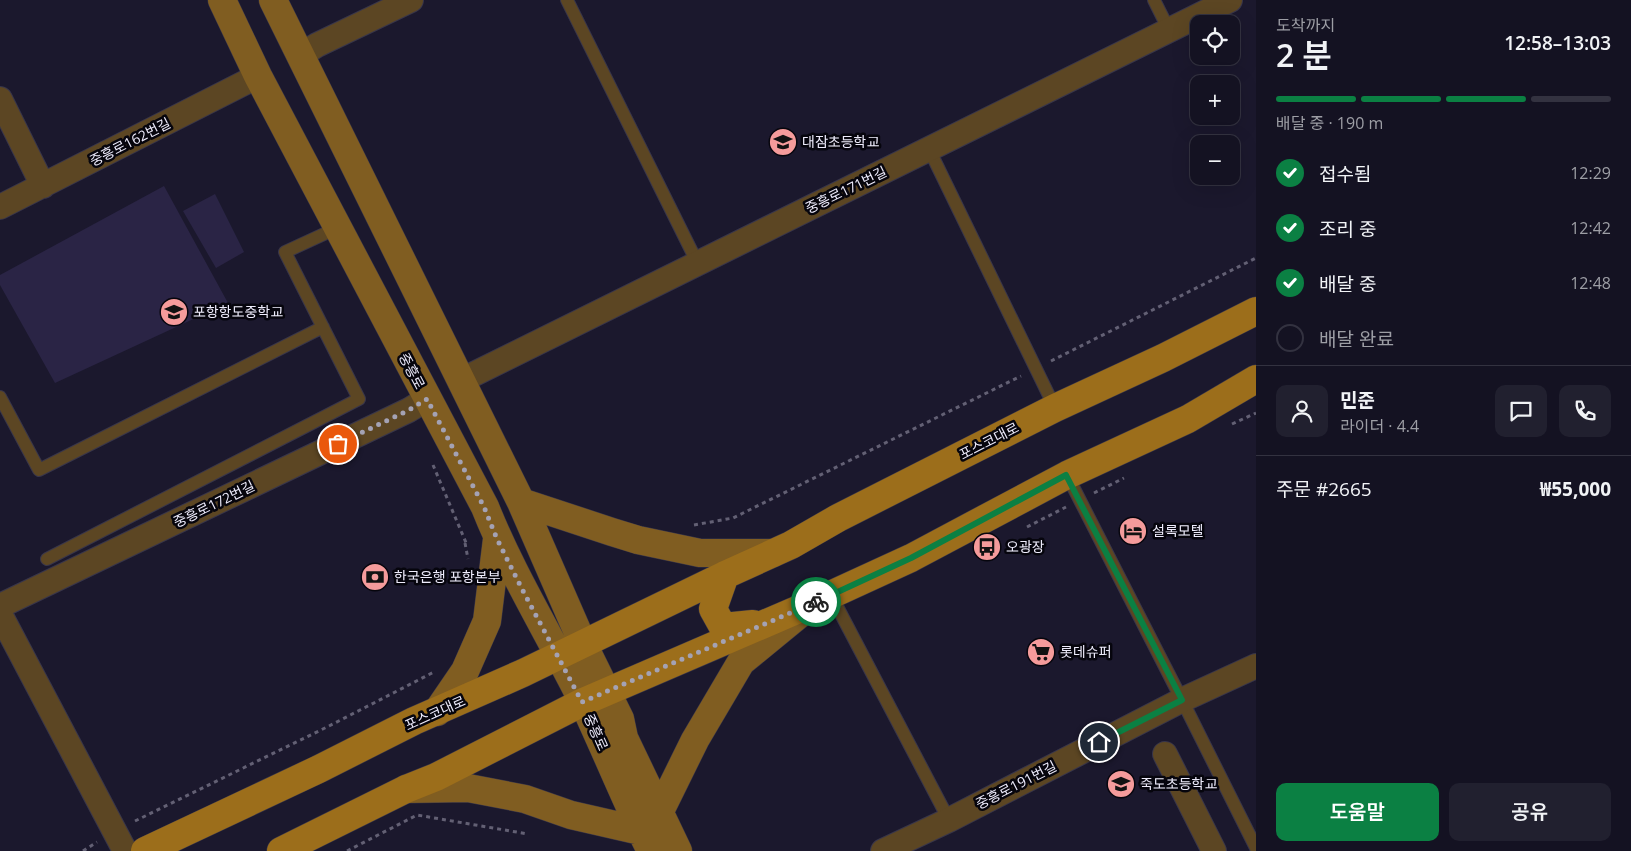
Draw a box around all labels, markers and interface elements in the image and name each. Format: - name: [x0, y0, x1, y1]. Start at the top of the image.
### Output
- text: 도착까지: [1276, 14, 1335, 36]
- map controls: [1190, 15, 1240, 185]
- button: locate: [1190, 15, 1240, 65]
- text: 12:58–13:03: [1504, 30, 1611, 56]
- text: 2 분: [1276, 33, 1332, 76]
- button: +: [1190, 75, 1240, 125]
- text: 배달 중 · 190 m: [1276, 112, 1383, 134]
- street label: 중흥로162번길: [86, 113, 173, 170]
- school or university icon: 대잠초등학교: [768, 127, 798, 157]
- place label: 대잠초등학교: [802, 132, 879, 151]
- button: −: [1190, 135, 1240, 185]
- icon: check: [1276, 159, 1304, 187]
- text: 접수됨: [1319, 161, 1371, 187]
- street label: 중흥로171번길: [802, 162, 890, 217]
- text: 12:29: [1570, 162, 1611, 184]
- icon: check: [1276, 214, 1304, 242]
- text: 조리 중: [1319, 216, 1376, 242]
- text: 12:42: [1570, 217, 1611, 239]
- icon: check: [1276, 269, 1304, 297]
- text: 배달 중: [1319, 271, 1376, 297]
- text: 12:48: [1570, 272, 1611, 294]
- school or university icon: 포항항도중학교: [159, 297, 189, 327]
- place label: 포항항도중학교: [193, 302, 283, 321]
- text: 배달 완료: [1319, 326, 1394, 352]
- street label: 중흥로: [395, 349, 430, 392]
- button: person: [1276, 385, 1328, 437]
- button: chat: [1495, 385, 1547, 437]
- button: phone: [1559, 385, 1611, 437]
- text: 민준: [1340, 387, 1375, 413]
- text: 라이더 · 4.4: [1340, 415, 1419, 437]
- street label: 포스코대로: [956, 417, 1022, 464]
- pin: [317, 423, 359, 465]
- icon: bag: [324, 430, 352, 458]
- street label: 중흥로172번길: [170, 476, 258, 531]
- text: 주문 #2665: [1276, 476, 1372, 502]
- text: ₩55,000: [1540, 476, 1611, 502]
- hotel icon: 설록모텔: [1118, 516, 1148, 546]
- place label: 설록모텔: [1152, 521, 1204, 540]
- bus stop icon: 오광장: [972, 532, 1002, 562]
- place label: 오광장: [1006, 537, 1045, 556]
- bank icon: 한국은행 포항본부: [360, 562, 390, 592]
- place label: 한국은행 포항본부: [394, 567, 501, 586]
- courier: [791, 577, 841, 627]
- icon: bike: [802, 588, 830, 616]
- supermarket icon: 롯데슈퍼: [1026, 637, 1056, 667]
- place label: 롯데슈퍼: [1060, 642, 1112, 661]
- street label: 포스코대로: [402, 691, 468, 734]
- street label: 중흥로: [580, 710, 613, 753]
- pin: [1078, 721, 1120, 763]
- icon: home: [1085, 728, 1113, 756]
- street label: 중흥로191번길: [972, 756, 1059, 813]
- school or university icon: 죽도초등학교: [1106, 769, 1136, 799]
- place label: 죽도초등학교: [1140, 774, 1217, 793]
- button: 도움말: [1276, 783, 1439, 841]
- button: 공유: [1449, 783, 1611, 841]

